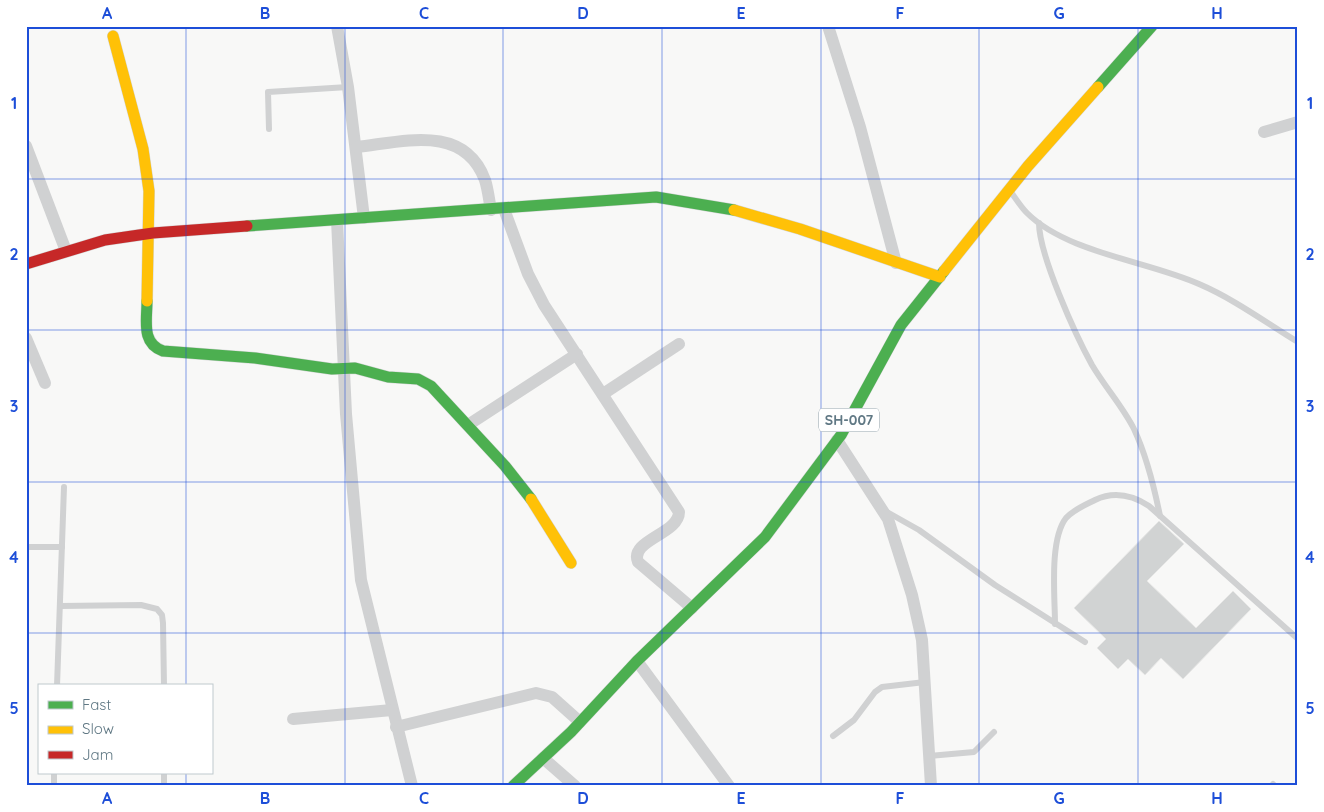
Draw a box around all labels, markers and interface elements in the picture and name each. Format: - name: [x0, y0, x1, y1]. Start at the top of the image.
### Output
- text: A: [102, 3, 113, 23]
- text: B: [260, 3, 270, 23]
- text: C: [419, 3, 429, 23]
- text: D: [577, 3, 589, 23]
- text: E: [736, 3, 746, 23]
- text: F: [896, 3, 905, 23]
- text: G: [1053, 3, 1065, 23]
- text: H: [1211, 3, 1223, 23]
- text: 1: [11, 93, 17, 113]
- text: 1: [1307, 93, 1313, 113]
- text: 2: [9, 244, 19, 264]
- text: 2: [1305, 244, 1315, 264]
- text: 3: [10, 396, 18, 416]
- text: 3: [1306, 396, 1314, 416]
- road number: SH-007: [819, 408, 879, 432]
- text: 4: [9, 547, 19, 567]
- text: 4: [1305, 547, 1315, 567]
- legend: [38, 684, 212, 774]
- text: Fast: [82, 695, 111, 714]
- text: 5: [9, 698, 19, 718]
- text: 5: [1305, 698, 1315, 718]
- text: Slow: [82, 719, 114, 738]
- text: Jam: [82, 745, 113, 764]
- text: A: [102, 788, 113, 808]
- text: B: [260, 788, 270, 808]
- text: C: [419, 788, 429, 808]
- text: D: [577, 788, 589, 808]
- text: E: [736, 788, 746, 808]
- text: F: [896, 788, 905, 808]
- text: G: [1053, 788, 1065, 808]
- text: H: [1211, 788, 1223, 808]

